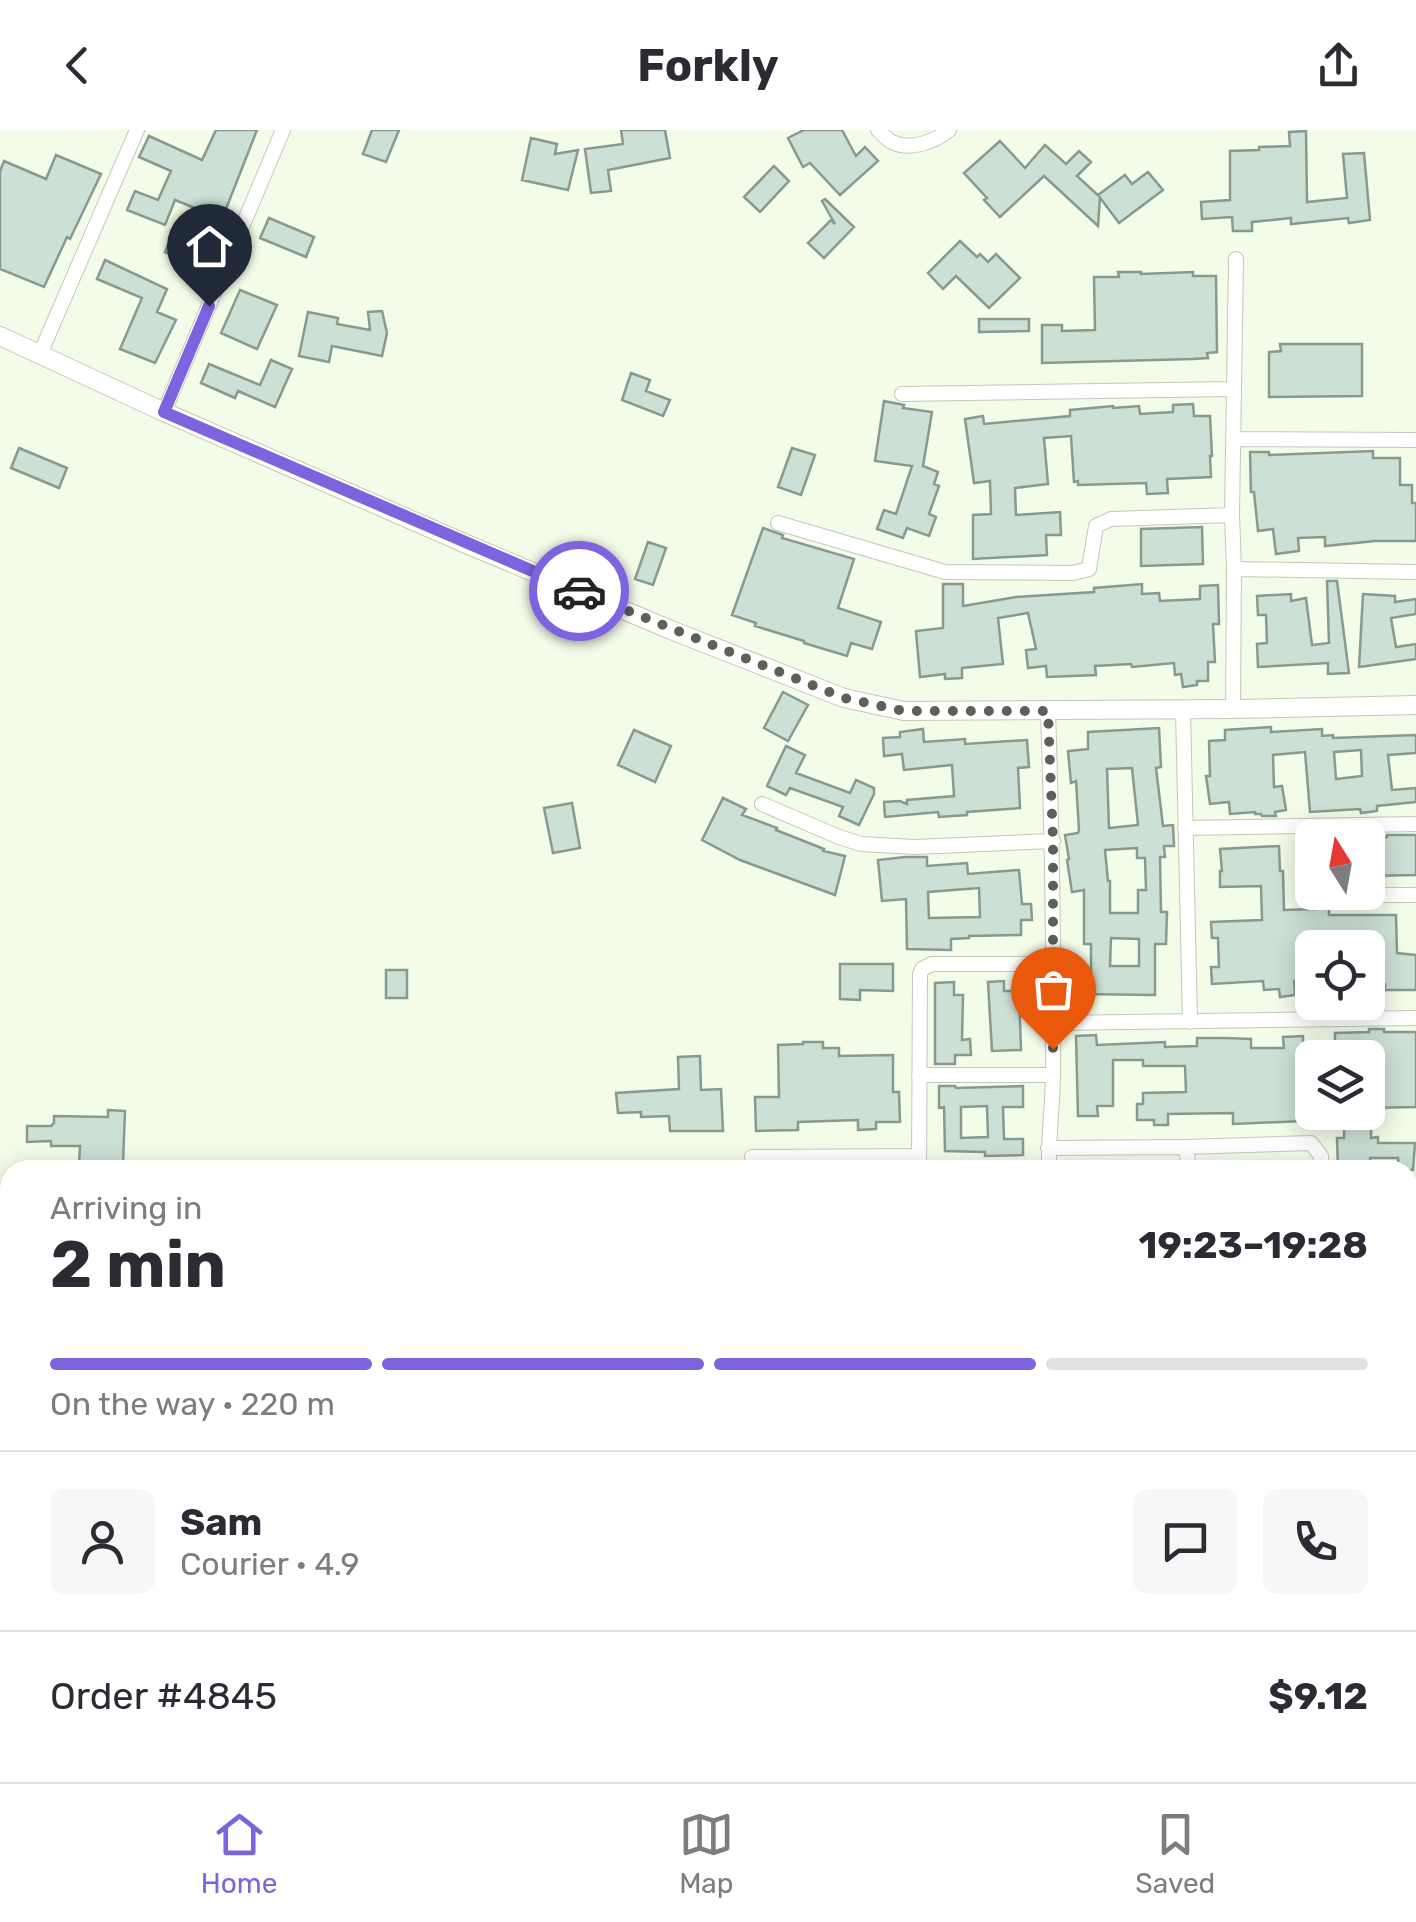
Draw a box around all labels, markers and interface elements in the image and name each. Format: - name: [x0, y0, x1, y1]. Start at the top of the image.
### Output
- icon: back: [50, 38, 105, 93]
- icon: share: [1311, 38, 1366, 93]
- text: Forkly: [637, 39, 779, 92]
- pin: [167, 204, 252, 307]
- icon: home: [182, 219, 237, 274]
- courier: [529, 541, 629, 641]
- icon: car: [552, 564, 607, 619]
- north arrow: [1295, 820, 1385, 910]
- map controls: [1295, 820, 1385, 1130]
- button: locate: [1295, 930, 1385, 1020]
- pin: [1011, 947, 1096, 1050]
- icon: bag: [1026, 962, 1081, 1017]
- button: layers: [1295, 1040, 1385, 1130]
- text: Arriving in: [50, 1189, 202, 1227]
- text: 19:23–19:28: [1139, 1222, 1368, 1268]
- text: 2 min: [50, 1226, 226, 1303]
- text: On the way · 220 m: [50, 1385, 335, 1423]
- button: person: [50, 1489, 155, 1594]
- button: chat: [1133, 1489, 1238, 1594]
- button: phone: [1263, 1489, 1368, 1594]
- text: Sam: [180, 1499, 262, 1545]
- text: Courier · 4.9: [180, 1545, 359, 1583]
- text: Order #4845: [50, 1673, 277, 1719]
- text: $9.12: [1268, 1673, 1368, 1719]
- tab: Home: [201, 1807, 277, 1900]
- tab: Map: [679, 1807, 734, 1900]
- tab: Saved: [1135, 1807, 1215, 1900]

